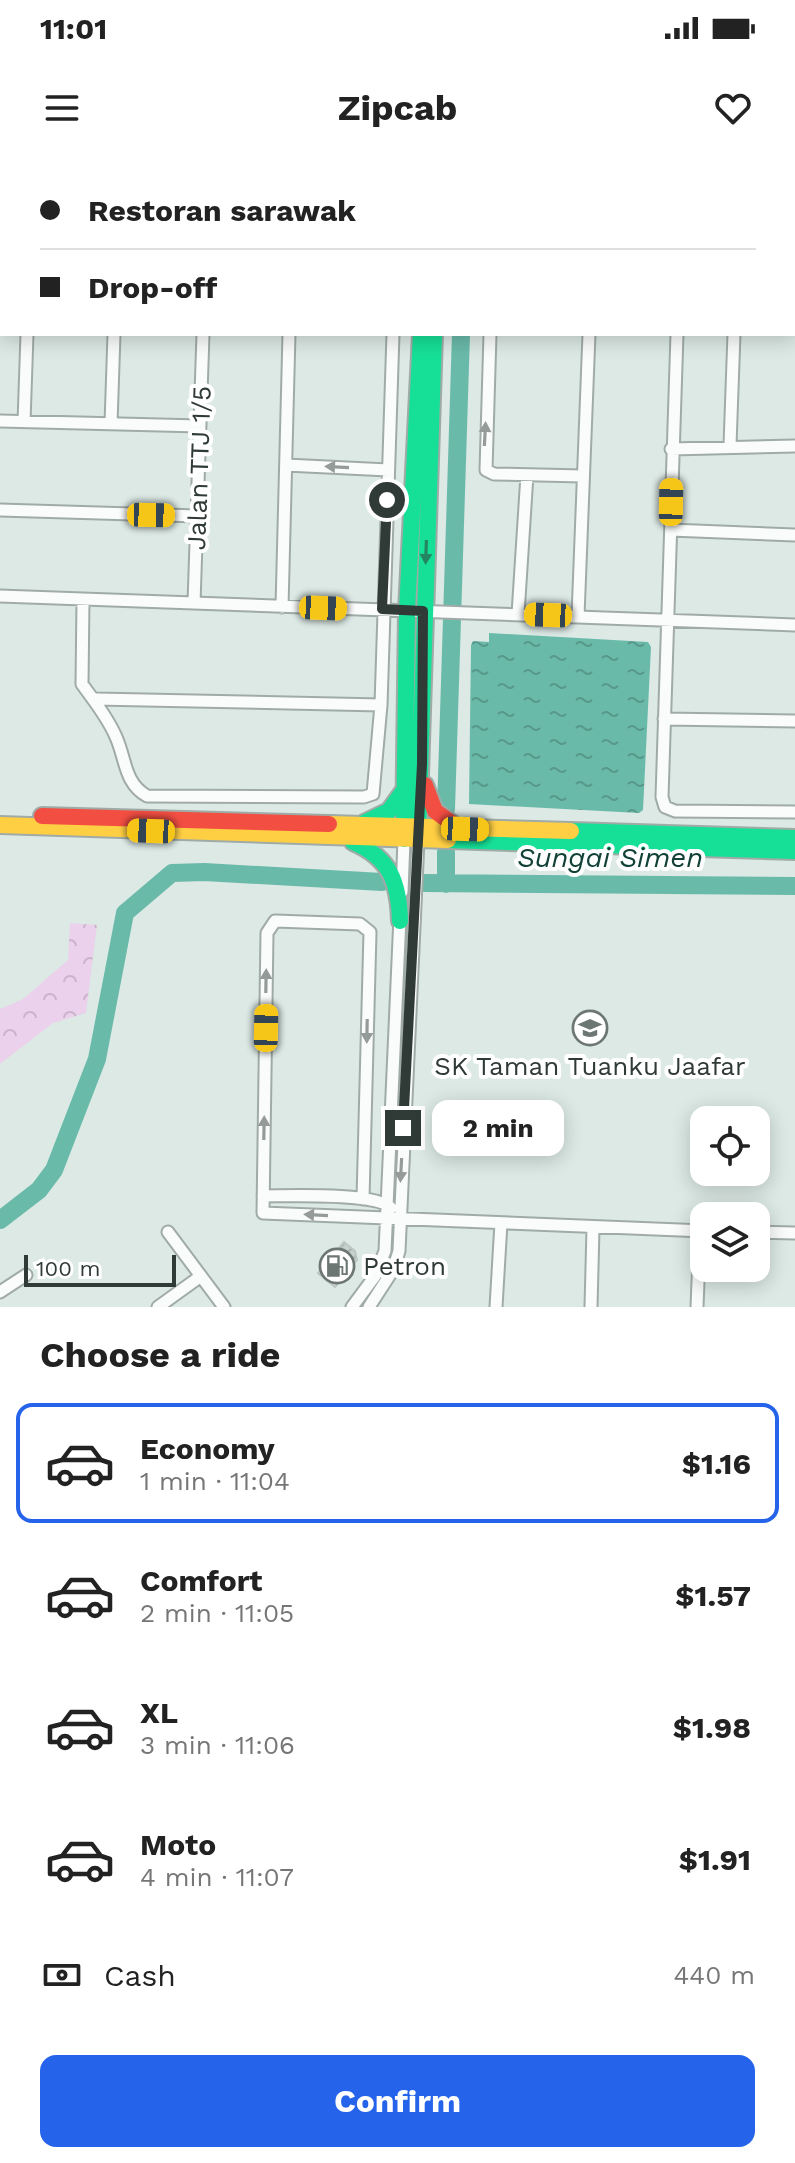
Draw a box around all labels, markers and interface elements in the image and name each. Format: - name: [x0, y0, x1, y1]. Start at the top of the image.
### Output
- text: 11:01: [40, 11, 107, 46]
- icon: menu: [40, 86, 84, 130]
- icon: heart: [711, 86, 755, 130]
- text: Zipcab: [338, 87, 457, 129]
- text: Restoran sarawak: [88, 193, 356, 228]
- text: Drop-off: [88, 270, 217, 305]
- street label: Jalan TTJ 1/5: [181, 385, 217, 551]
- one-way arrow: [479, 421, 492, 446]
- one-way arrow: [324, 460, 349, 473]
- car: [659, 478, 683, 526]
- route start: [369, 482, 405, 518]
- car: [127, 503, 175, 527]
- one-way arrow: [419, 540, 432, 565]
- car: [299, 595, 347, 621]
- car: [524, 602, 572, 628]
- car: [441, 816, 489, 842]
- car: [127, 818, 175, 844]
- water label: Sungai Simen: [517, 841, 703, 874]
- one-way arrow: [260, 968, 272, 993]
- car: [254, 1004, 278, 1052]
- school or university icon: SK Taman Tuanku Jaafar: [571, 1009, 609, 1047]
- one-way arrow: [361, 1019, 373, 1044]
- place label: SK Taman Tuanku Jaafar: [434, 1051, 746, 1081]
- callout: 2 min: [431, 1100, 563, 1156]
- map controls: [690, 1106, 770, 1282]
- button: locate: [690, 1106, 770, 1186]
- route end: [385, 1110, 421, 1146]
- text: 2 min: [462, 1113, 534, 1143]
- one-way arrow: [258, 1115, 270, 1140]
- one-way arrow: [395, 1158, 408, 1183]
- button: layers: [690, 1202, 770, 1282]
- one-way arrow: [303, 1209, 328, 1222]
- fuel station icon: Petron: [318, 1247, 356, 1285]
- scale bar: [24, 1251, 176, 1287]
- place label: Petron: [363, 1251, 446, 1281]
- text: 100 m: [36, 1256, 100, 1281]
- text: Choose a ride: [40, 1334, 280, 1376]
- icon: car: [44, 1427, 116, 1499]
- text: Economy: [140, 1431, 275, 1466]
- text: $1.16: [682, 1446, 751, 1481]
- text: 1 min · 11:04: [140, 1466, 290, 1496]
- icon: car: [44, 1559, 116, 1631]
- text: Comfort: [140, 1563, 262, 1598]
- text: $1.57: [675, 1578, 751, 1613]
- text: 2 min · 11:05: [140, 1598, 294, 1628]
- icon: car: [44, 1691, 116, 1763]
- text: XL: [140, 1695, 178, 1730]
- text: $1.98: [673, 1710, 751, 1745]
- text: 3 min · 11:06: [140, 1730, 295, 1760]
- icon: car: [44, 1823, 116, 1895]
- text: Moto: [140, 1827, 216, 1862]
- text: $1.91: [679, 1842, 751, 1877]
- text: 4 min · 11:07: [140, 1862, 294, 1892]
- icon: cash: [40, 1953, 84, 1997]
- text: Cash: [104, 1958, 176, 1993]
- text: 440 m: [673, 1960, 755, 1990]
- button: Confirm: [40, 2055, 755, 2147]

